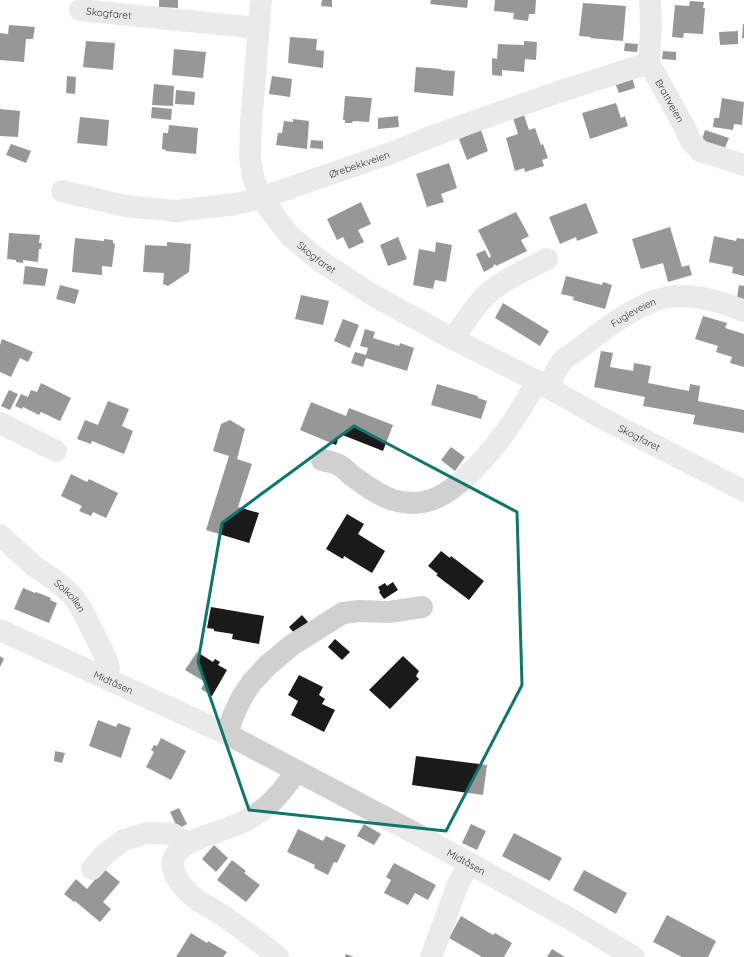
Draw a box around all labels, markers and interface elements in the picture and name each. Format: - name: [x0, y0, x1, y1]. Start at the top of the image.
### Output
- street label: Skogfaret: [86, 5, 133, 22]
- street label: Brattveien: [652, 77, 687, 125]
- street label: Ørebekkveien: [327, 148, 391, 181]
- street label: Skogfaret: [294, 239, 339, 277]
- street label: Fugleveien: [608, 295, 658, 330]
- street label: Skogfaret: [616, 422, 663, 454]
- street label: Solkollen: [51, 576, 88, 615]
- street label: Midtåsen: [92, 668, 135, 697]
- street label: Midtåsen: [445, 846, 488, 878]

